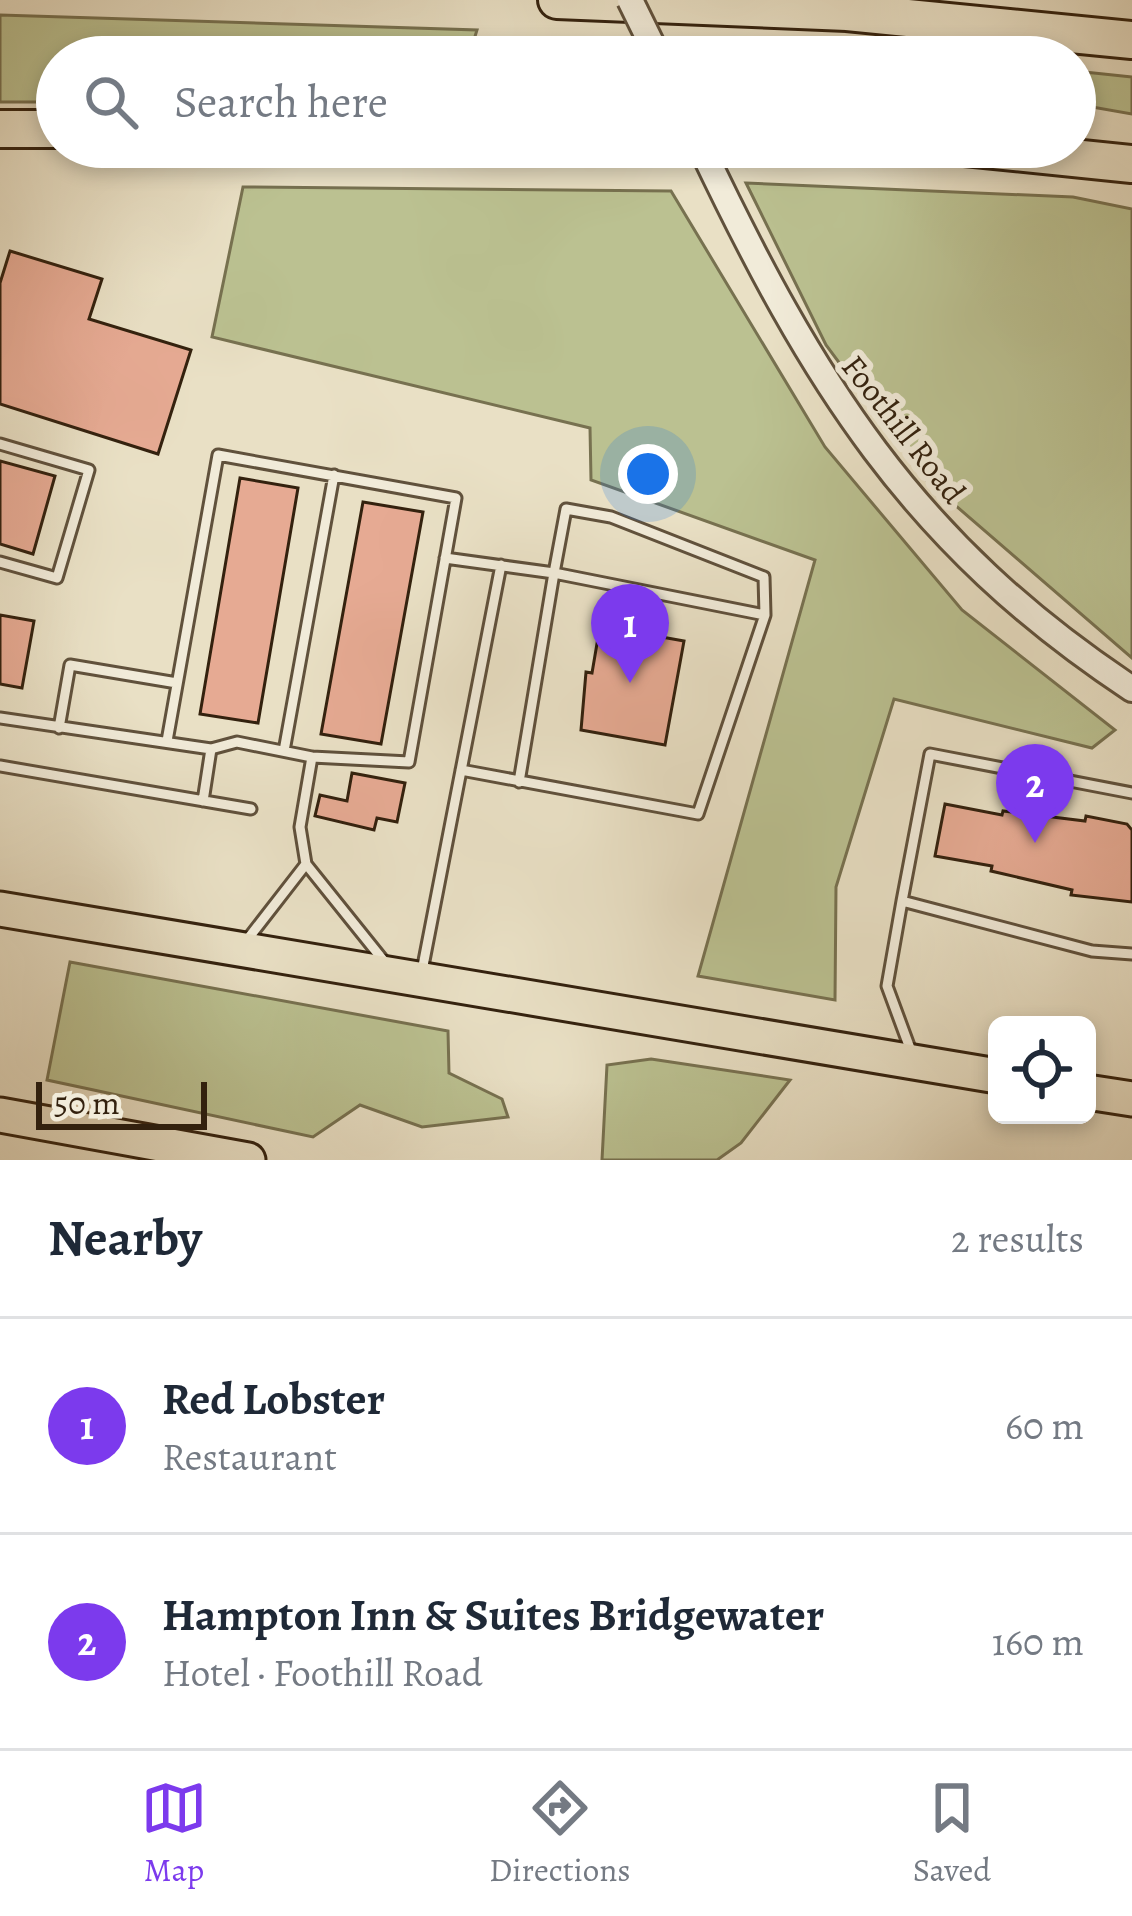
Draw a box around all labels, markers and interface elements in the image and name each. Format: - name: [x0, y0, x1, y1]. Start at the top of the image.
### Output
- search box: [36, 36, 1096, 168]
- icon: search: [78, 69, 144, 135]
- text: Search here: [174, 71, 388, 133]
- street label: Foothill Road: [832, 345, 977, 513]
- your location: [618, 444, 678, 504]
- pin: 1: [591, 584, 669, 683]
- pin: 2: [996, 744, 1074, 843]
- map controls: [988, 1016, 1096, 1124]
- button: locate: [988, 1016, 1096, 1124]
- scale bar: [36, 1076, 207, 1129]
- text: 50 m: [54, 1080, 120, 1125]
- text: Nearby: [48, 1203, 202, 1273]
- text: 2 results: [951, 1212, 1084, 1265]
- text: Red Lobster: [162, 1368, 385, 1430]
- text: 1: [80, 1399, 94, 1452]
- text: 60 m: [1005, 1399, 1084, 1452]
- text: Restaurant: [162, 1430, 337, 1483]
- text: Hampton Inn & Suites Bridgewater: [162, 1584, 824, 1646]
- text: 2: [78, 1615, 96, 1668]
- text: 160 m: [992, 1615, 1084, 1668]
- text: Hotel · Foothill Road: [162, 1646, 483, 1699]
- tab: Map: [141, 1775, 207, 1892]
- tab: Directions: [489, 1775, 631, 1892]
- tab: Saved: [913, 1775, 991, 1892]

